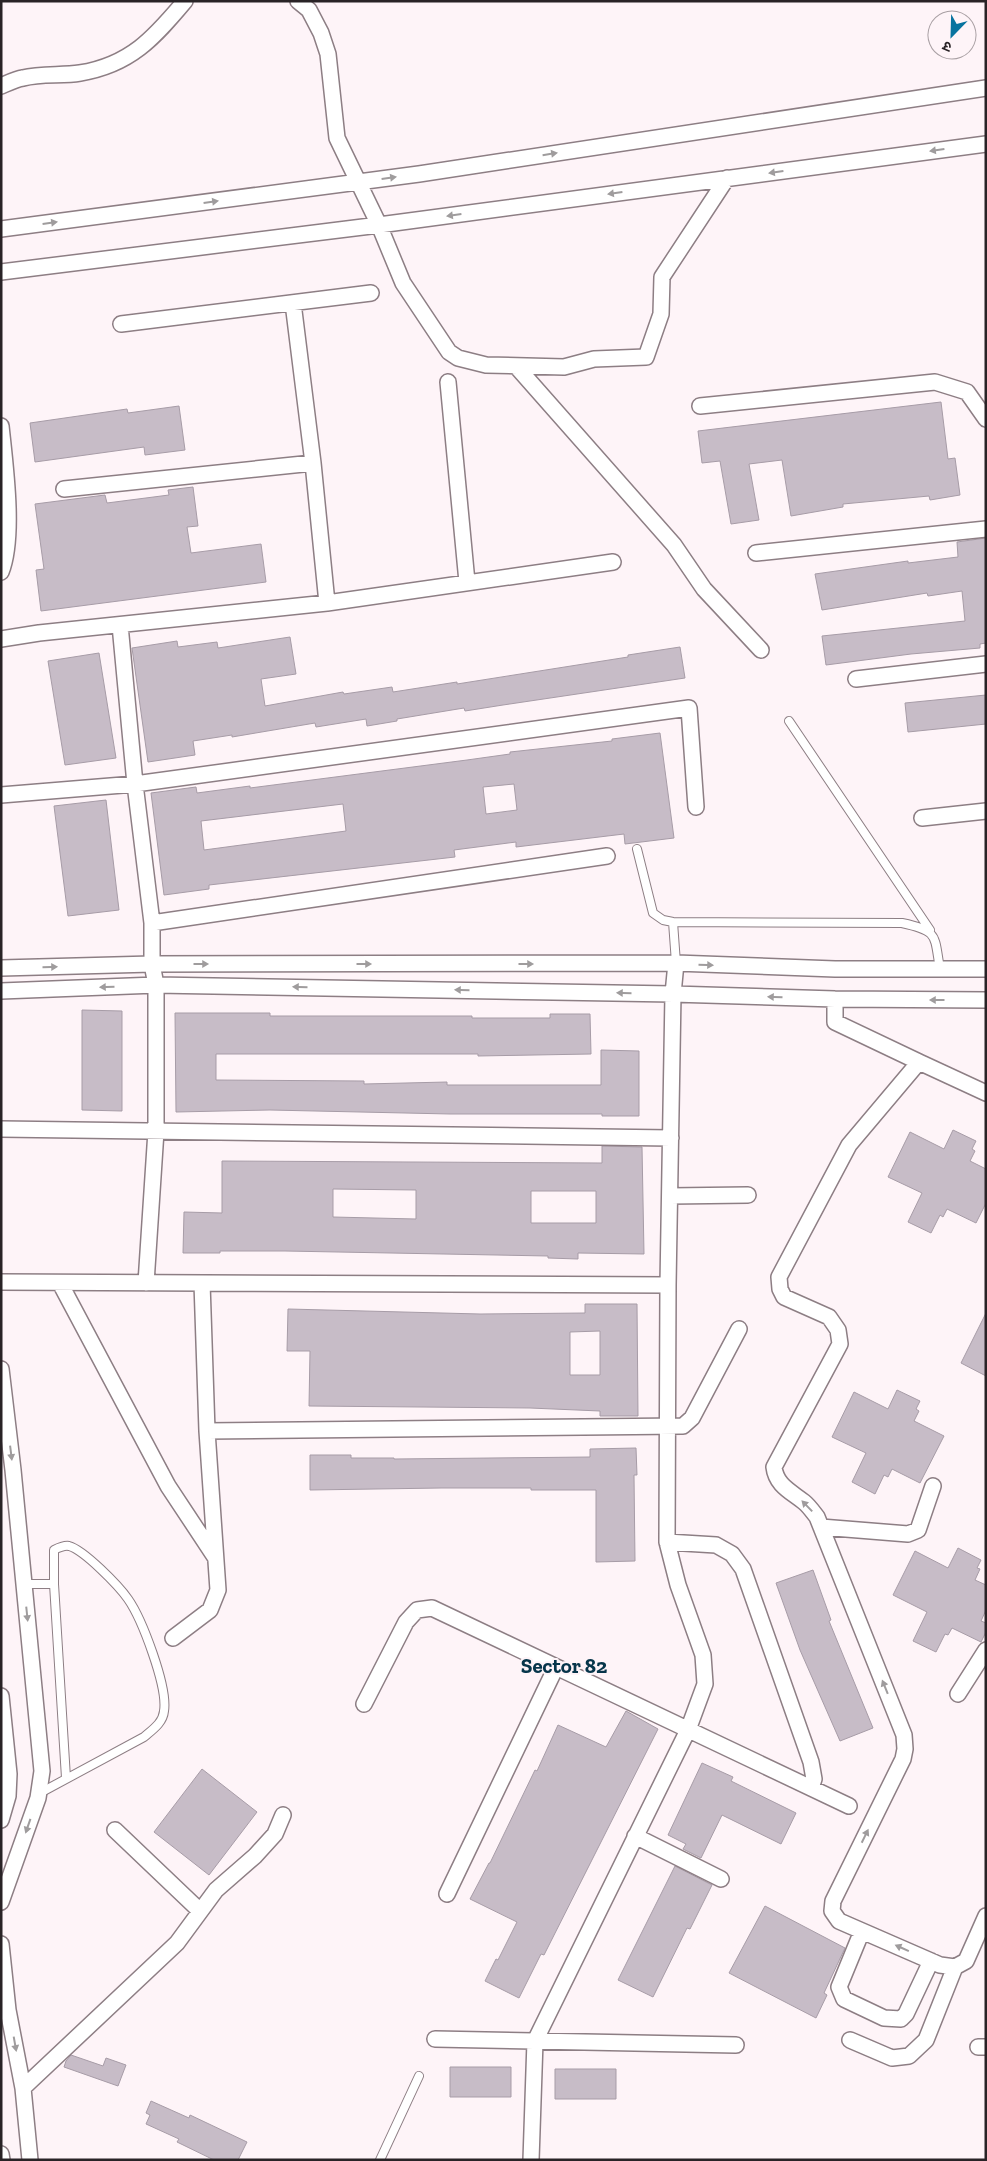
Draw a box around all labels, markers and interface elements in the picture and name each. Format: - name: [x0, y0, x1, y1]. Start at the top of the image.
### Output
- north arrow: [927, 10, 977, 60]
- text: उ: [939, 37, 954, 56]
- one-way arrow: [929, 146, 945, 154]
- one-way arrow: [542, 150, 558, 158]
- one-way arrow: [768, 168, 784, 176]
- one-way arrow: [381, 174, 397, 182]
- one-way arrow: [607, 189, 623, 197]
- one-way arrow: [203, 197, 219, 205]
- one-way arrow: [446, 211, 462, 219]
- one-way arrow: [42, 219, 58, 227]
- one-way arrow: [193, 960, 209, 968]
- one-way arrow: [356, 960, 372, 968]
- one-way arrow: [518, 960, 534, 968]
- one-way arrow: [698, 961, 714, 969]
- one-way arrow: [42, 962, 58, 970]
- one-way arrow: [99, 983, 115, 991]
- one-way arrow: [291, 983, 307, 991]
- one-way arrow: [454, 986, 470, 994]
- one-way arrow: [616, 989, 632, 997]
- one-way arrow: [766, 993, 782, 1001]
- one-way arrow: [929, 996, 945, 1004]
- one-way arrow: [7, 1445, 15, 1461]
- one-way arrow: [801, 1500, 813, 1512]
- one-way arrow: [23, 1607, 31, 1623]
- district label: Sector 82: [521, 1653, 607, 1678]
- one-way arrow: [880, 1680, 888, 1694]
- one-way arrow: [24, 1819, 31, 1834]
- one-way arrow: [861, 1829, 869, 1843]
- one-way arrow: [895, 1944, 909, 1952]
- one-way arrow: [11, 2036, 19, 2052]

